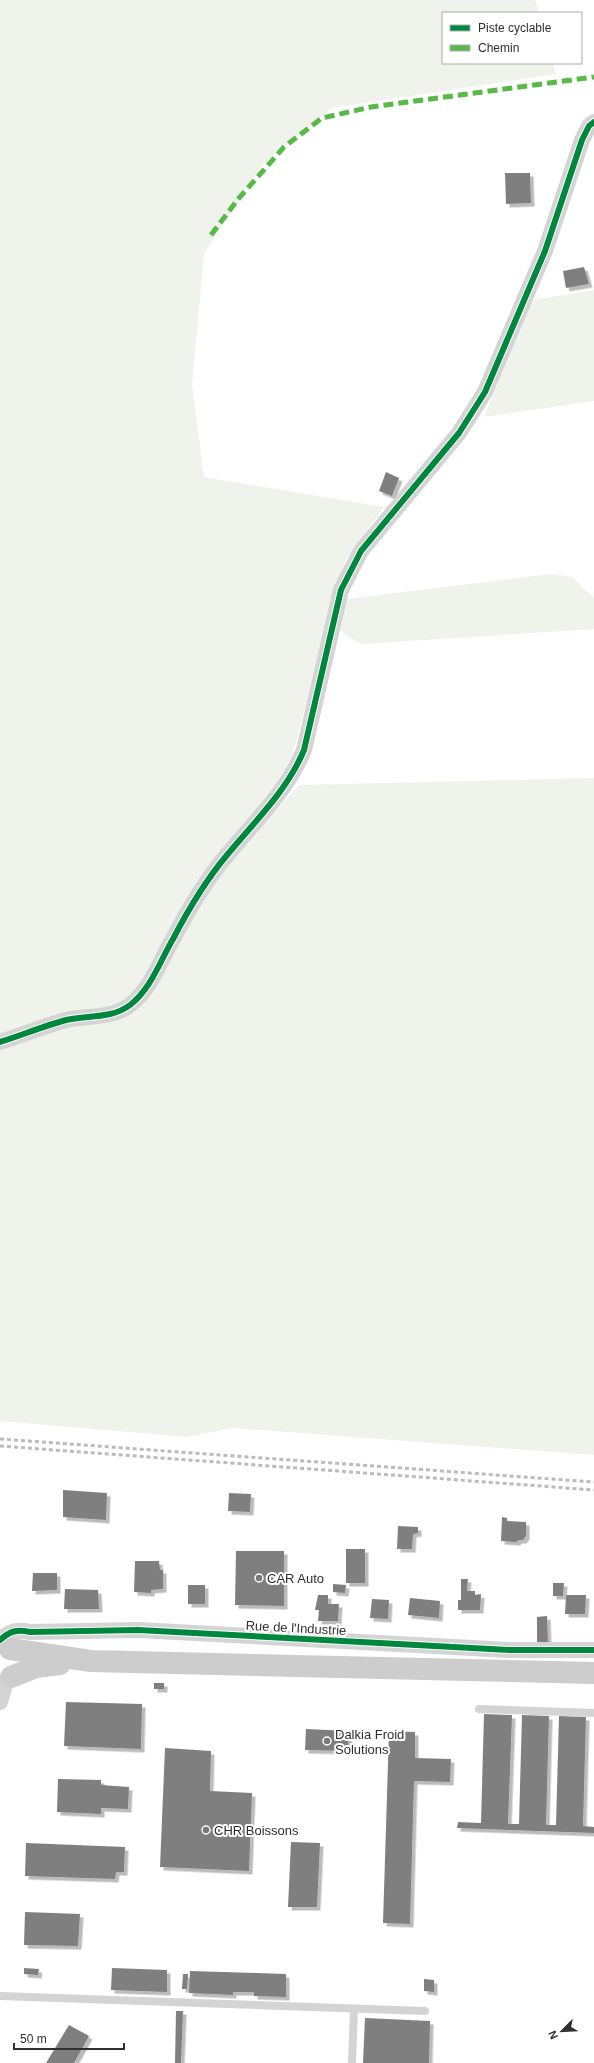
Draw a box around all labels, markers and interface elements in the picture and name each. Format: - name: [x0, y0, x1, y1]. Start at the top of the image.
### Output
- legend: [442, 12, 582, 64]
- text: Piste cyclable: [478, 21, 552, 35]
- text: Chemin: [478, 41, 519, 55]
- place label: CAR Auto: [267, 1571, 324, 1586]
- marker: CAR Auto: [254, 1573, 264, 1583]
- street label: Rue de l'Industrie: [245, 1618, 347, 1638]
- place label: Dalkia Froid Solutions: [335, 1727, 404, 1757]
- marker: Dalkia Froid Solutions: [322, 1736, 332, 1746]
- place label: CHR Boissons: [214, 1823, 299, 1838]
- marker: CHR Boissons: [201, 1825, 211, 1835]
- north arrow: [542, 2011, 582, 2051]
- scale bar: [14, 2025, 124, 2051]
- text: N: [546, 2029, 560, 2041]
- text: 50 m: [20, 2032, 47, 2046]

